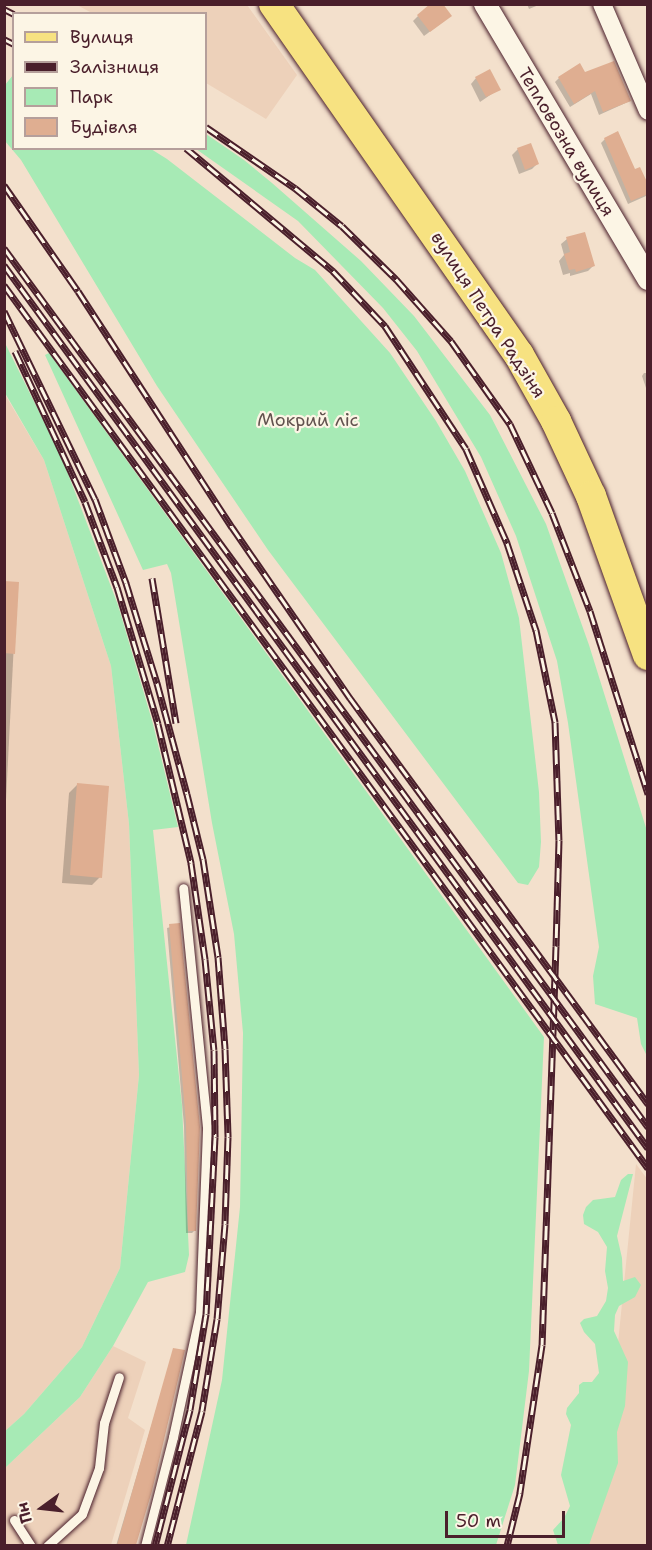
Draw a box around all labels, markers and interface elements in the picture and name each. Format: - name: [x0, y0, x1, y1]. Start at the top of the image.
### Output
- legend: [12, 12, 207, 150]
- text: Вулиця: [70, 25, 134, 49]
- text: Залізниця: [70, 55, 159, 79]
- street label: Тепловозна вулиця: [513, 64, 619, 220]
- text: Парк: [70, 85, 113, 109]
- text: Будівля: [70, 115, 138, 139]
- street label: вулиця Петра Радзіня: [426, 228, 550, 402]
- park label: Мокрий ліс: [257, 409, 359, 431]
- north arrow: [12, 1478, 72, 1538]
- scale bar: [448, 1499, 568, 1537]
- text: Пн: [11, 1500, 37, 1526]
- text: 50 m: [456, 1509, 501, 1533]

